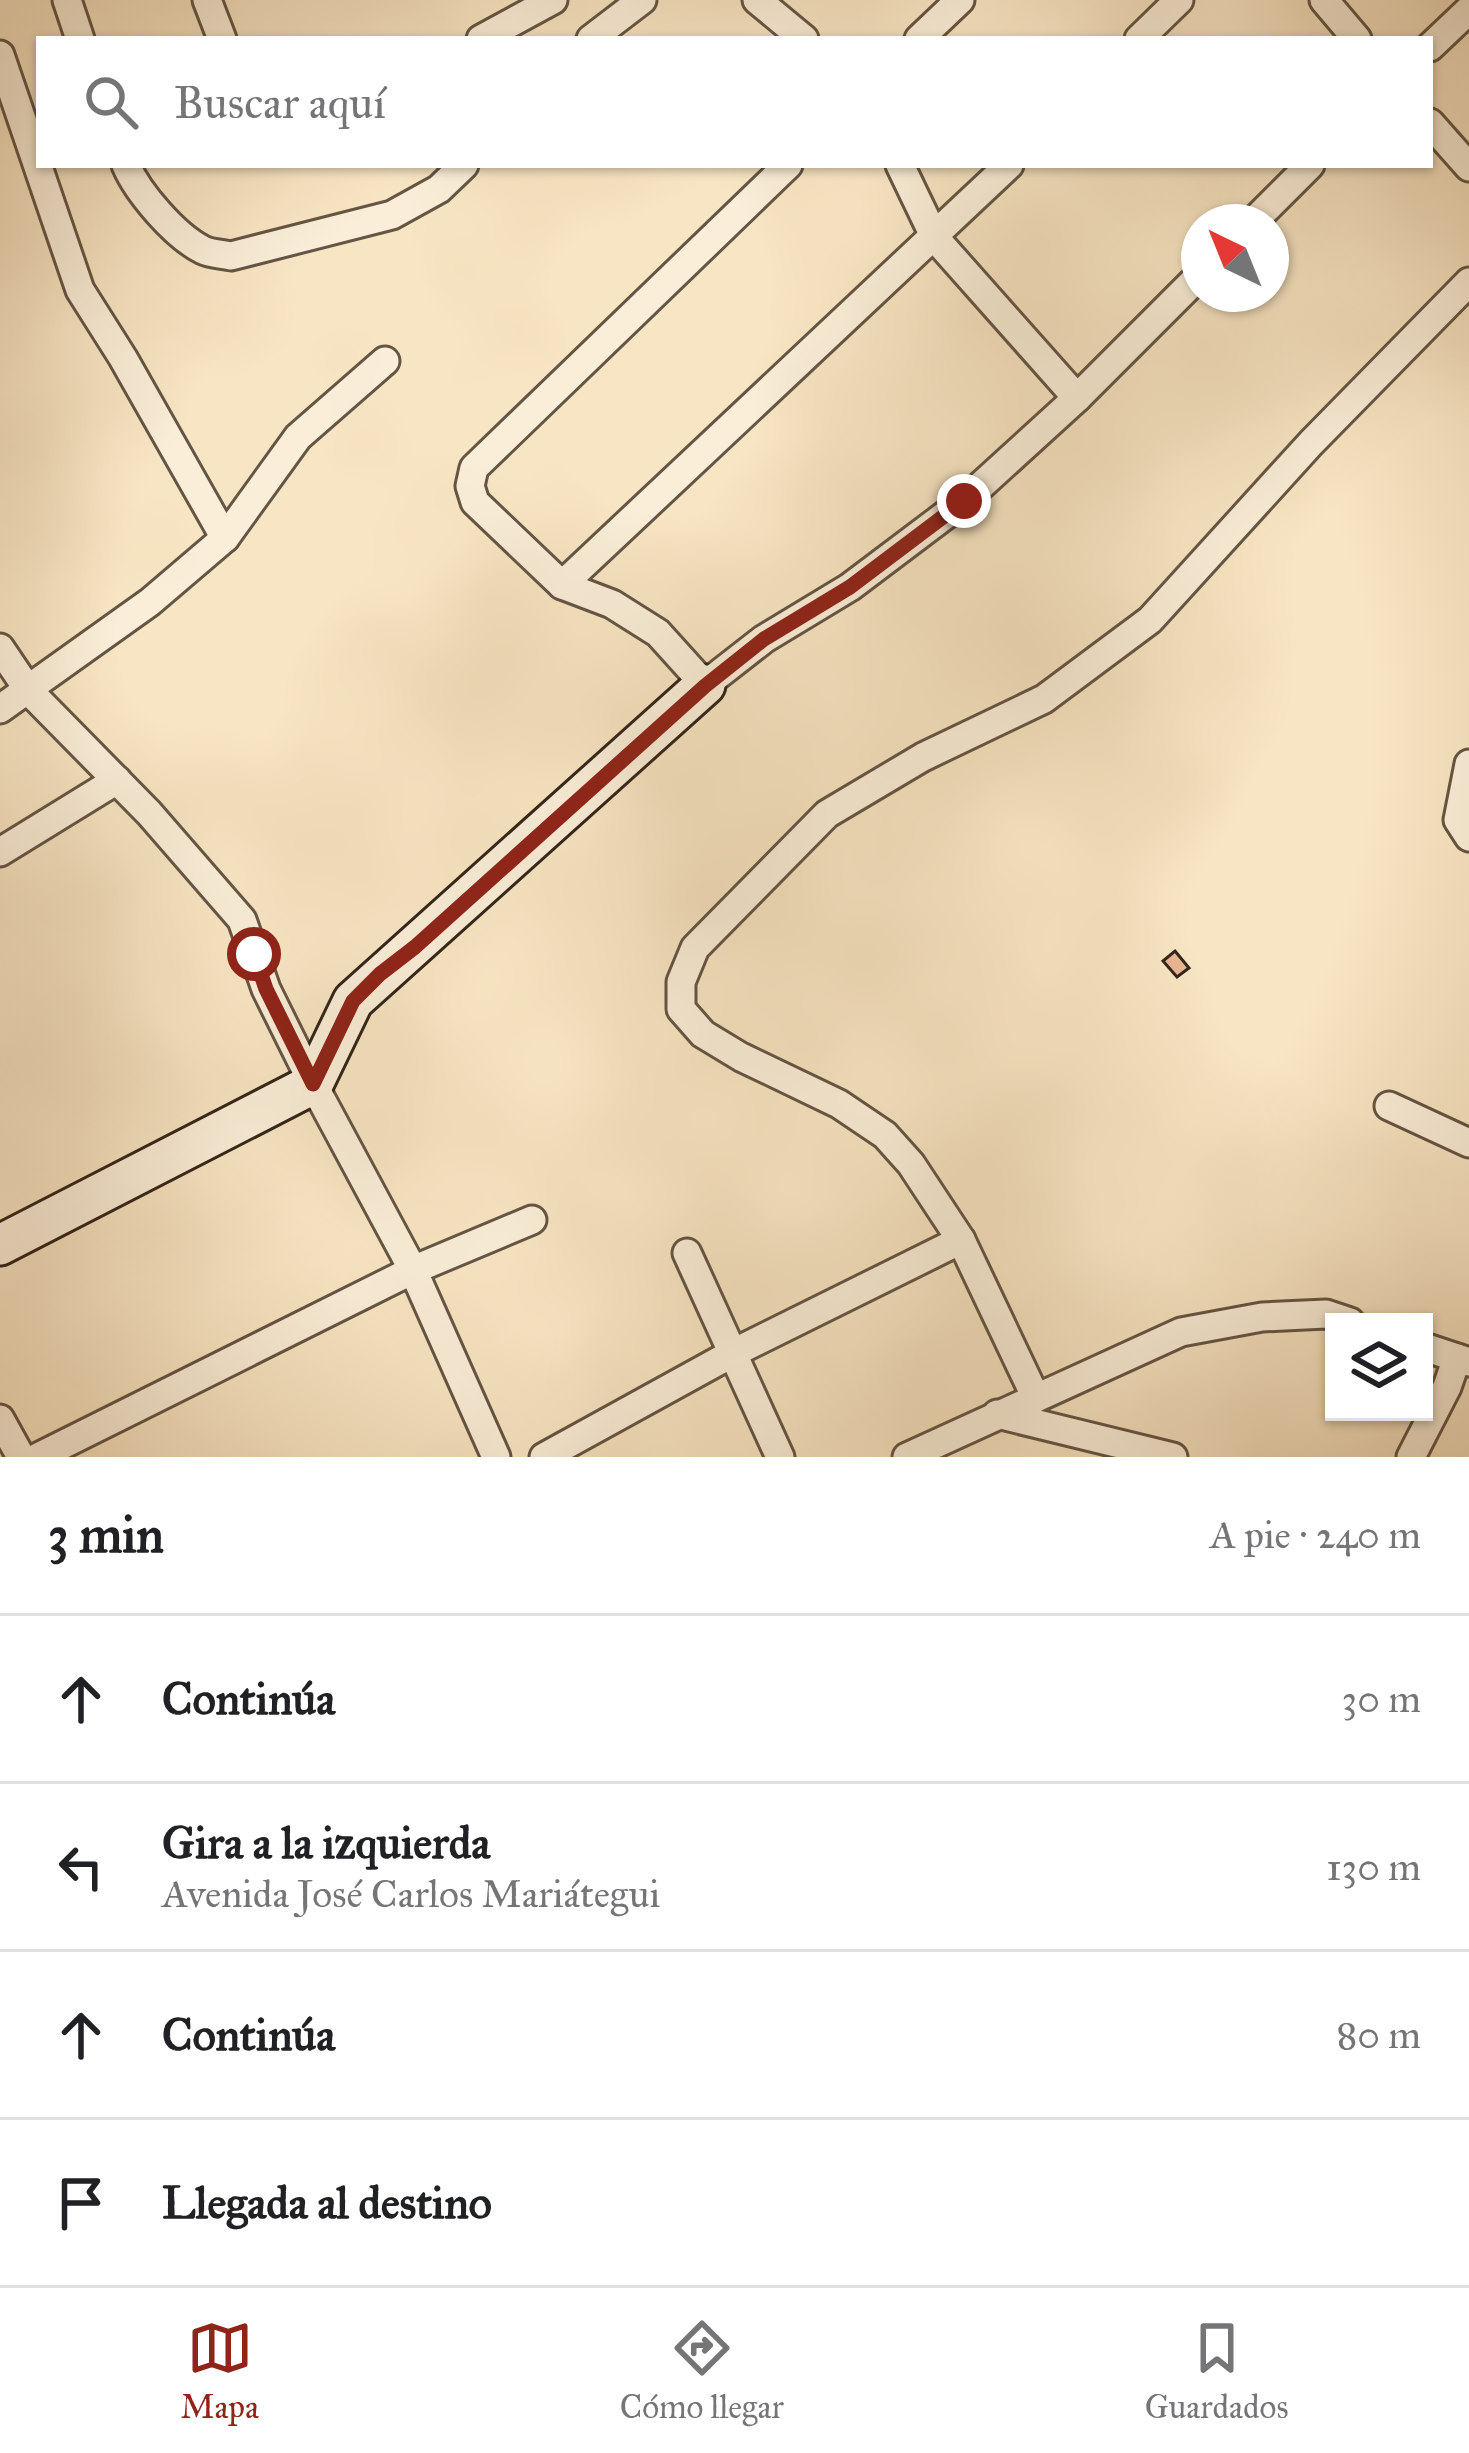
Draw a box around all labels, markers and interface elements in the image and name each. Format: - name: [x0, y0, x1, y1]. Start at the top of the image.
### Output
- search box: [36, 36, 1433, 168]
- icon: search: [78, 69, 144, 135]
- text: Buscar aquí: [174, 75, 386, 130]
- north arrow: [1181, 204, 1289, 312]
- route end: [937, 474, 991, 528]
- route start: [227, 927, 281, 981]
- map controls: [1325, 1313, 1433, 1421]
- button: layers: [1325, 1313, 1433, 1421]
- text: 3 min: [48, 1504, 164, 1566]
- text: A pie · 240 m: [1210, 1511, 1421, 1559]
- icon: ahead: [48, 1666, 114, 1732]
- text: Continúa: [162, 1671, 335, 1726]
- text: 30 m: [1342, 1675, 1421, 1723]
- text: Gira a la izquierda: [162, 1815, 490, 1870]
- icon: left: [48, 1834, 114, 1900]
- text: 130 m: [1326, 1843, 1421, 1891]
- text: Avenida José Carlos Mariátegui: [162, 1870, 660, 1918]
- icon: ahead: [48, 2002, 114, 2068]
- text: Continúa: [162, 2007, 335, 2062]
- text: 80 m: [1336, 2011, 1421, 2059]
- icon: arrive: [48, 2170, 114, 2236]
- text: Llegada al destino: [162, 2175, 492, 2230]
- tab: Mapa: [180, 2315, 259, 2427]
- tab: Cómo llegar: [620, 2315, 784, 2427]
- tab: Guardados: [1145, 2315, 1289, 2427]

